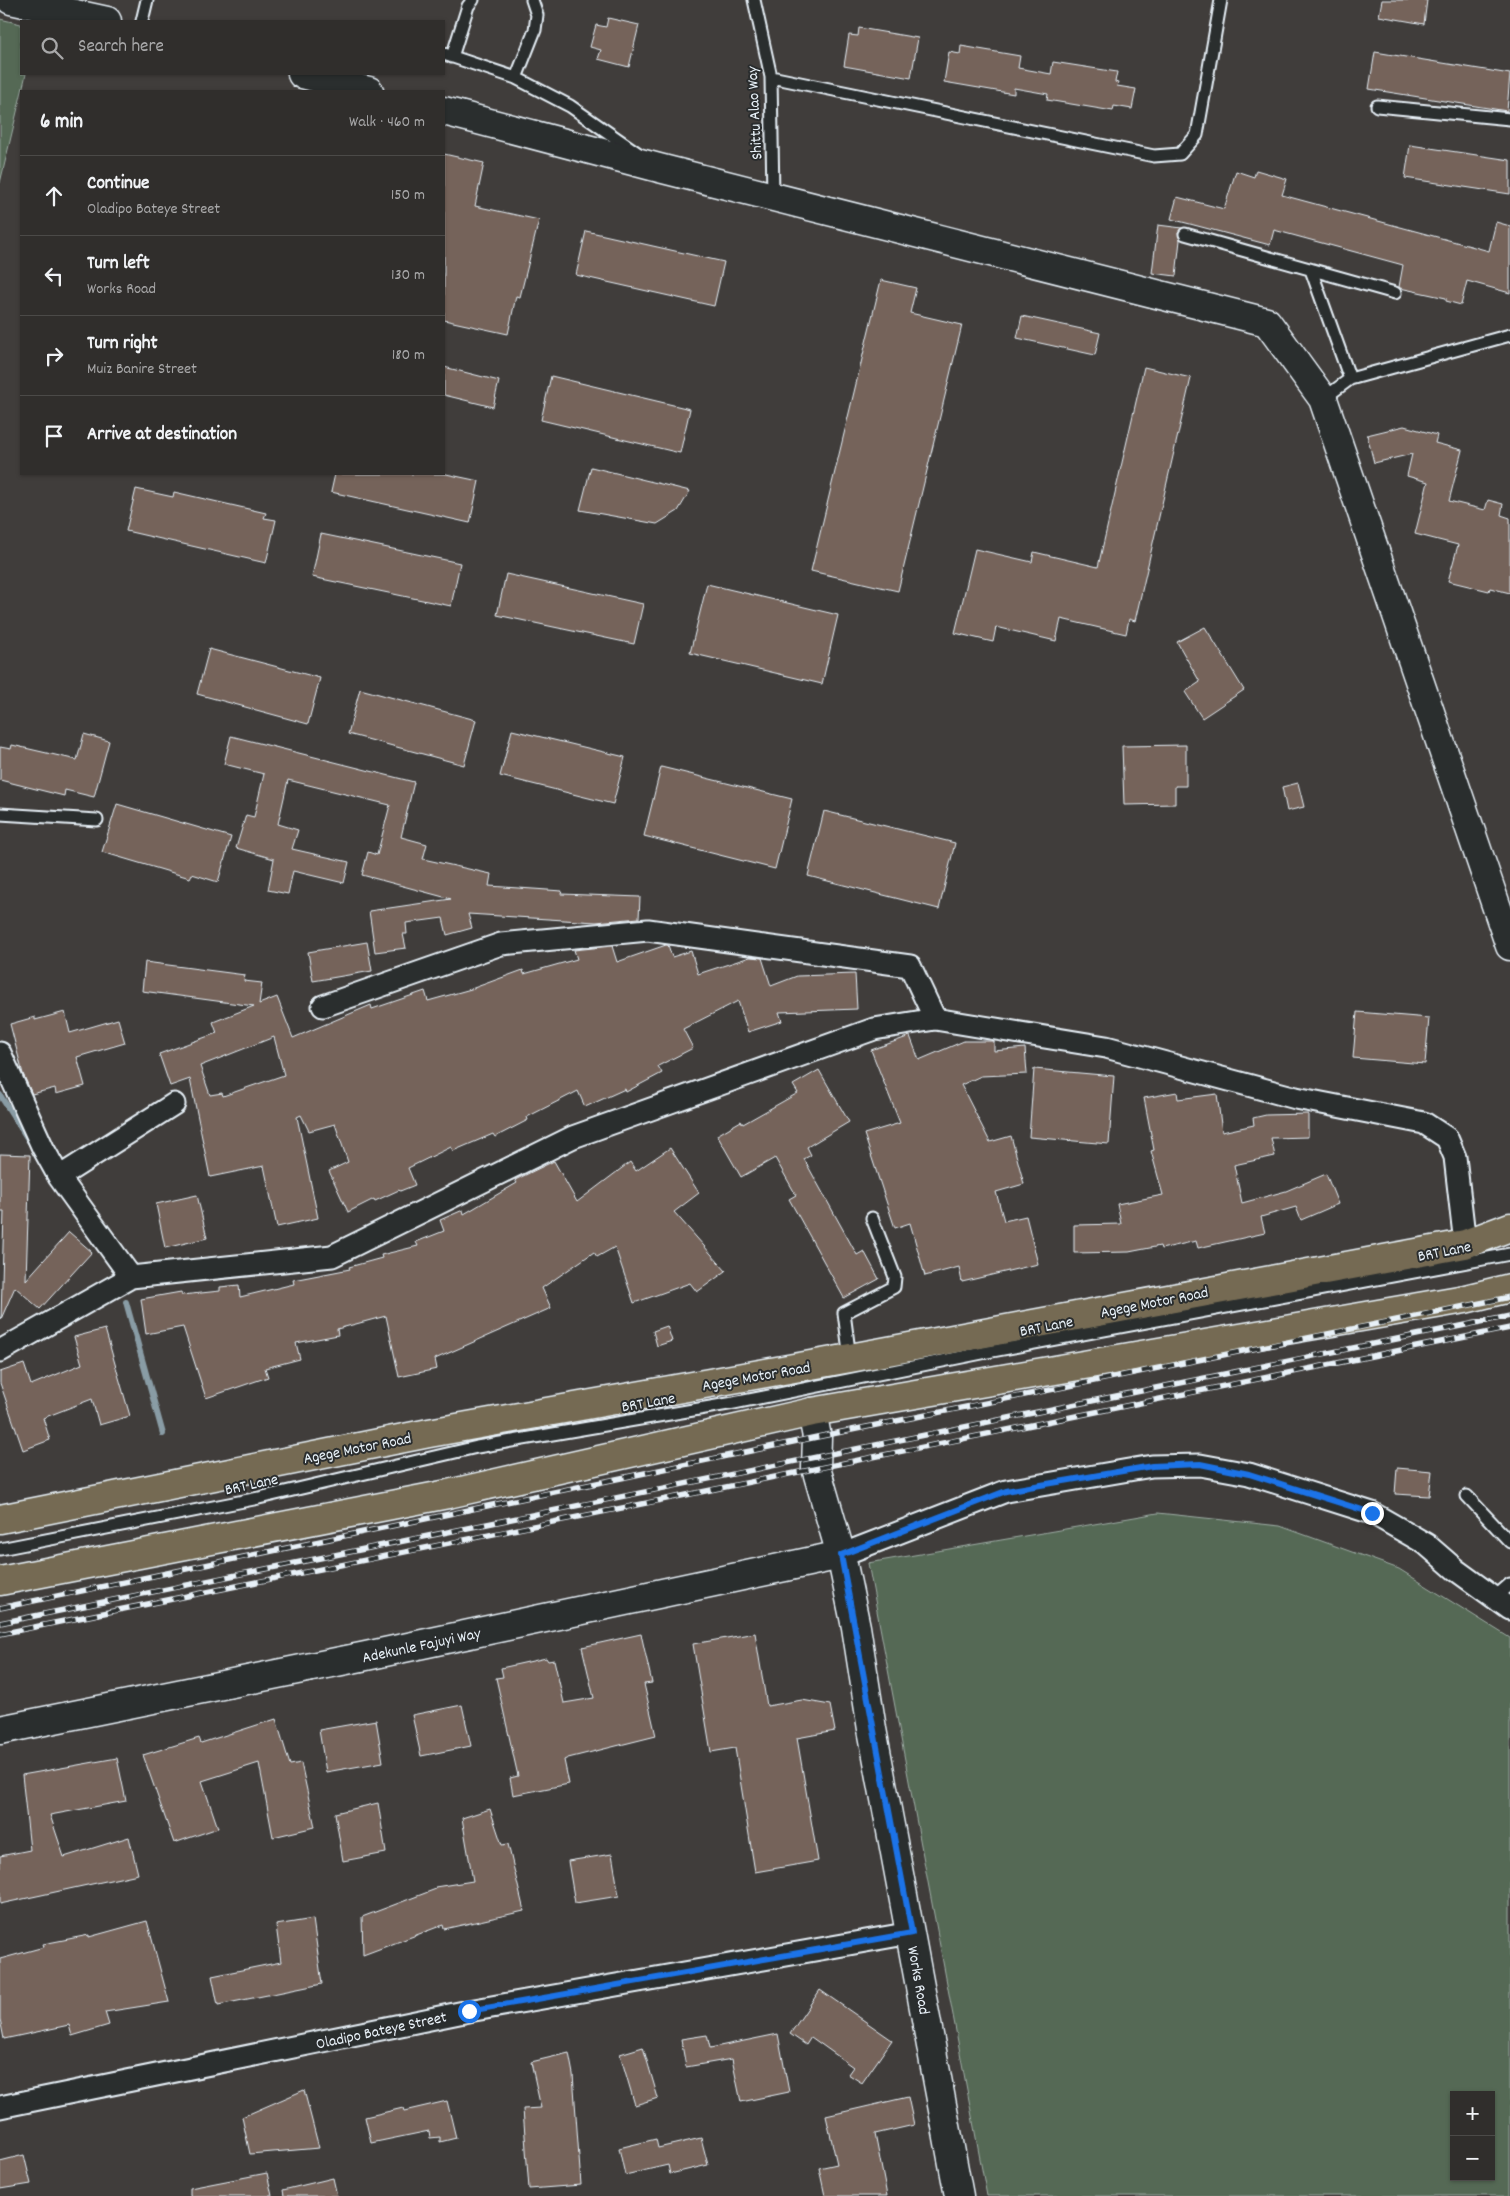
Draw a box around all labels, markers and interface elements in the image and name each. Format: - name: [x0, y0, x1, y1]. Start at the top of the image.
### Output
- search box: [20, 20, 445, 75]
- icon: search: [38, 34, 66, 62]
- text: Search here: [78, 34, 164, 61]
- street label: Shittu Alao Way: [742, 65, 769, 160]
- text: 6 min: [40, 108, 83, 138]
- text: Walk · 460 m: [349, 111, 425, 134]
- text: Continue: [87, 171, 149, 198]
- icon: ahead: [40, 182, 68, 210]
- text: 150 m: [391, 184, 425, 207]
- text: Oladipo Bateye Street: [87, 198, 220, 221]
- text: Turn left: [87, 251, 150, 278]
- icon: left: [40, 262, 68, 290]
- text: 130 m: [391, 264, 425, 287]
- text: Works Road: [87, 278, 156, 301]
- text: Turn right: [87, 331, 158, 358]
- icon: right: [40, 342, 68, 370]
- text: 180 m: [392, 344, 425, 367]
- text: Muiz Banire Street: [87, 358, 197, 381]
- icon: arrive: [40, 422, 68, 450]
- text: Arrive at destination: [87, 422, 237, 449]
- street label: BRT Lane: [1416, 1236, 1473, 1269]
- street label: Agege Motor Road: [1099, 1282, 1210, 1325]
- street label: BRT Lane: [1018, 1311, 1075, 1344]
- street label: Agege Motor Road: [700, 1357, 812, 1398]
- street label: BRT Lane: [620, 1387, 677, 1419]
- street label: Agege Motor Road: [302, 1428, 413, 1471]
- street label: BRT Lane: [223, 1469, 280, 1502]
- route end: [1361, 1502, 1384, 1525]
- street label: Adekunle Fajuyi Way: [360, 1623, 483, 1670]
- street label: Works Road: [900, 1944, 935, 2016]
- route start: [458, 2000, 481, 2023]
- street label: Oladipo Bateye Street: [314, 2006, 449, 2057]
- map controls: [1450, 2091, 1495, 2181]
- button: +: [1450, 2091, 1495, 2136]
- button: −: [1450, 2136, 1495, 2181]

